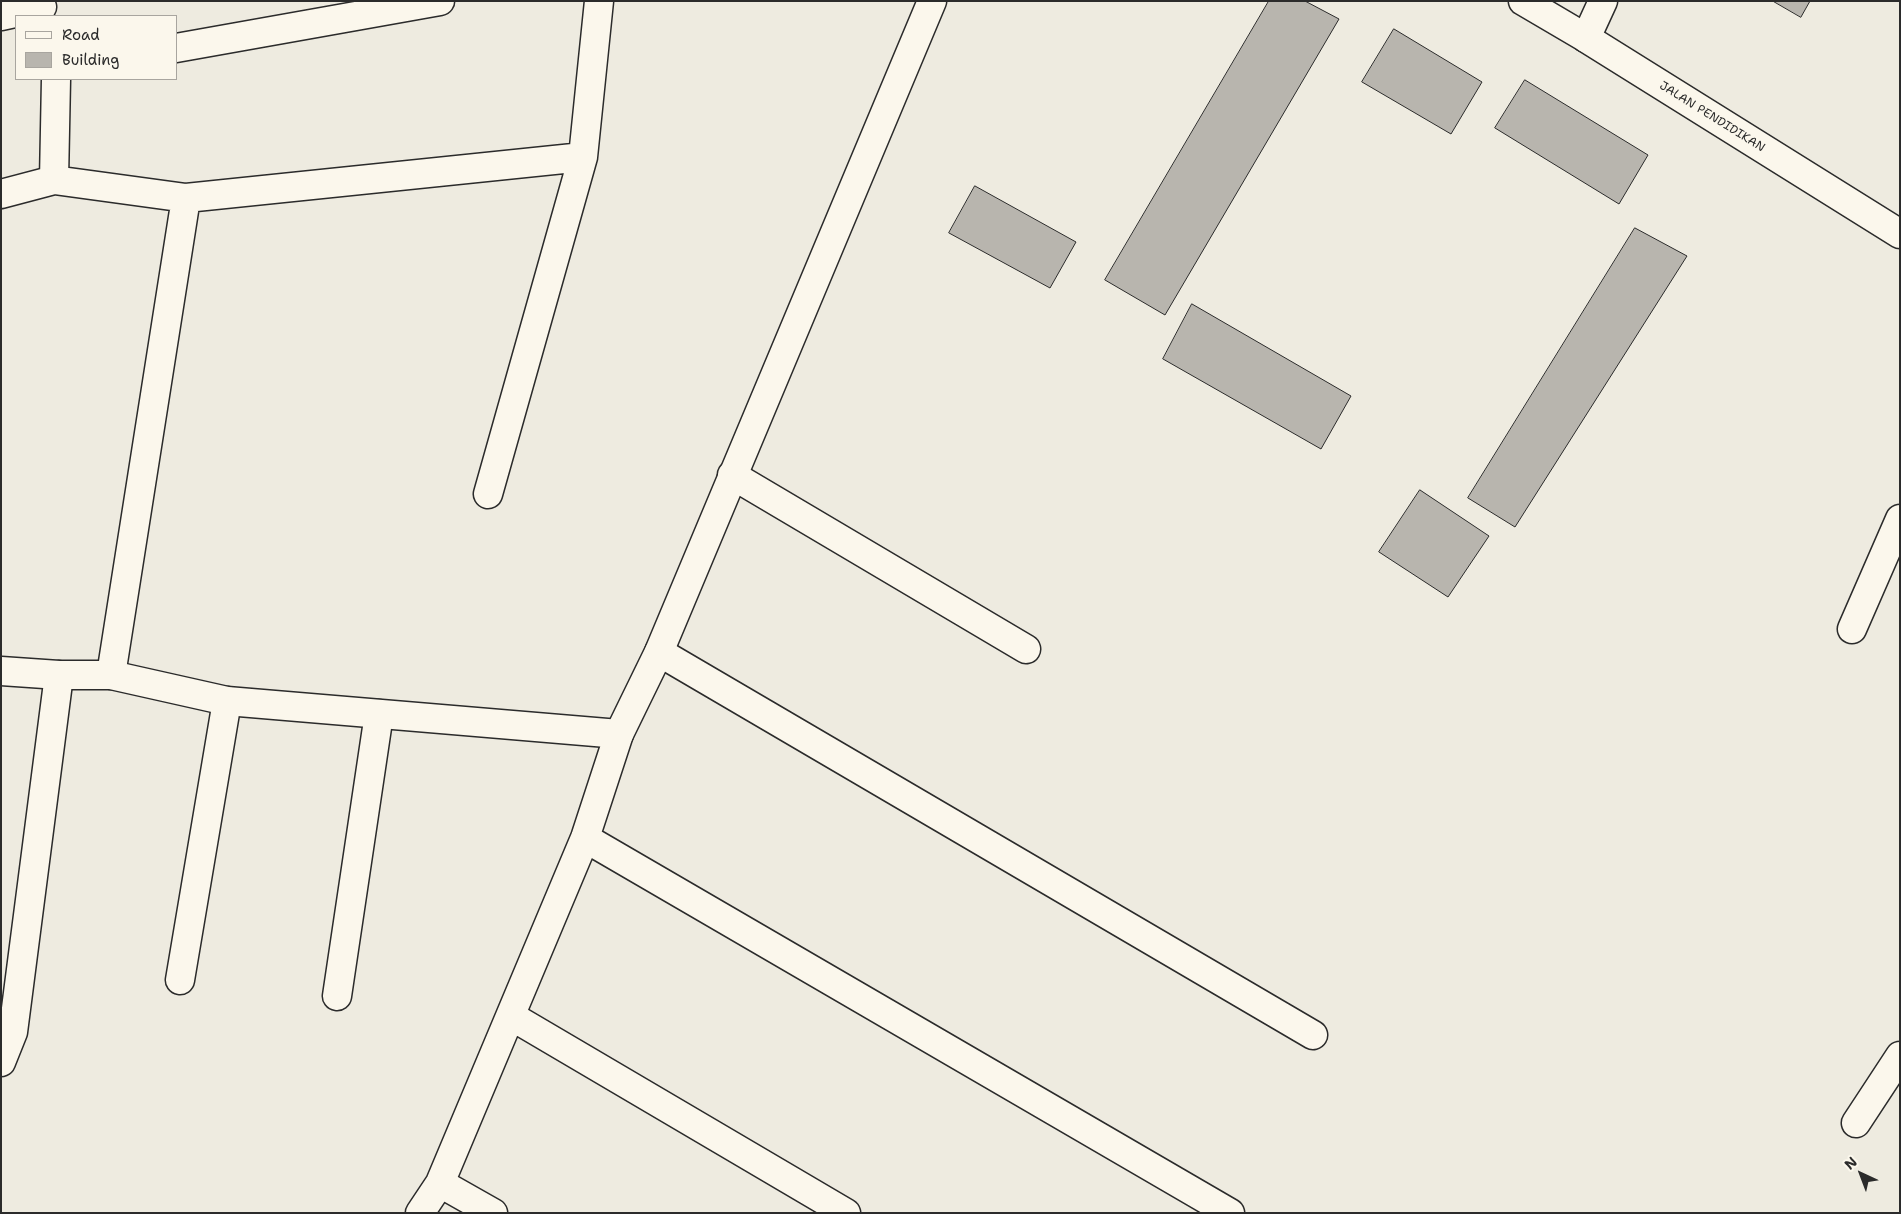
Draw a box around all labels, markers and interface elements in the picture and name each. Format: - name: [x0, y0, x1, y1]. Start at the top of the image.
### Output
- legend: [15, 15, 178, 80]
- text: Road: [62, 25, 100, 45]
- text: Building: [62, 50, 119, 70]
- street label: JALAN PENDIDIKAN: [1657, 79, 1767, 155]
- north arrow: [1836, 1149, 1886, 1199]
- text: N: [1841, 1153, 1861, 1173]

